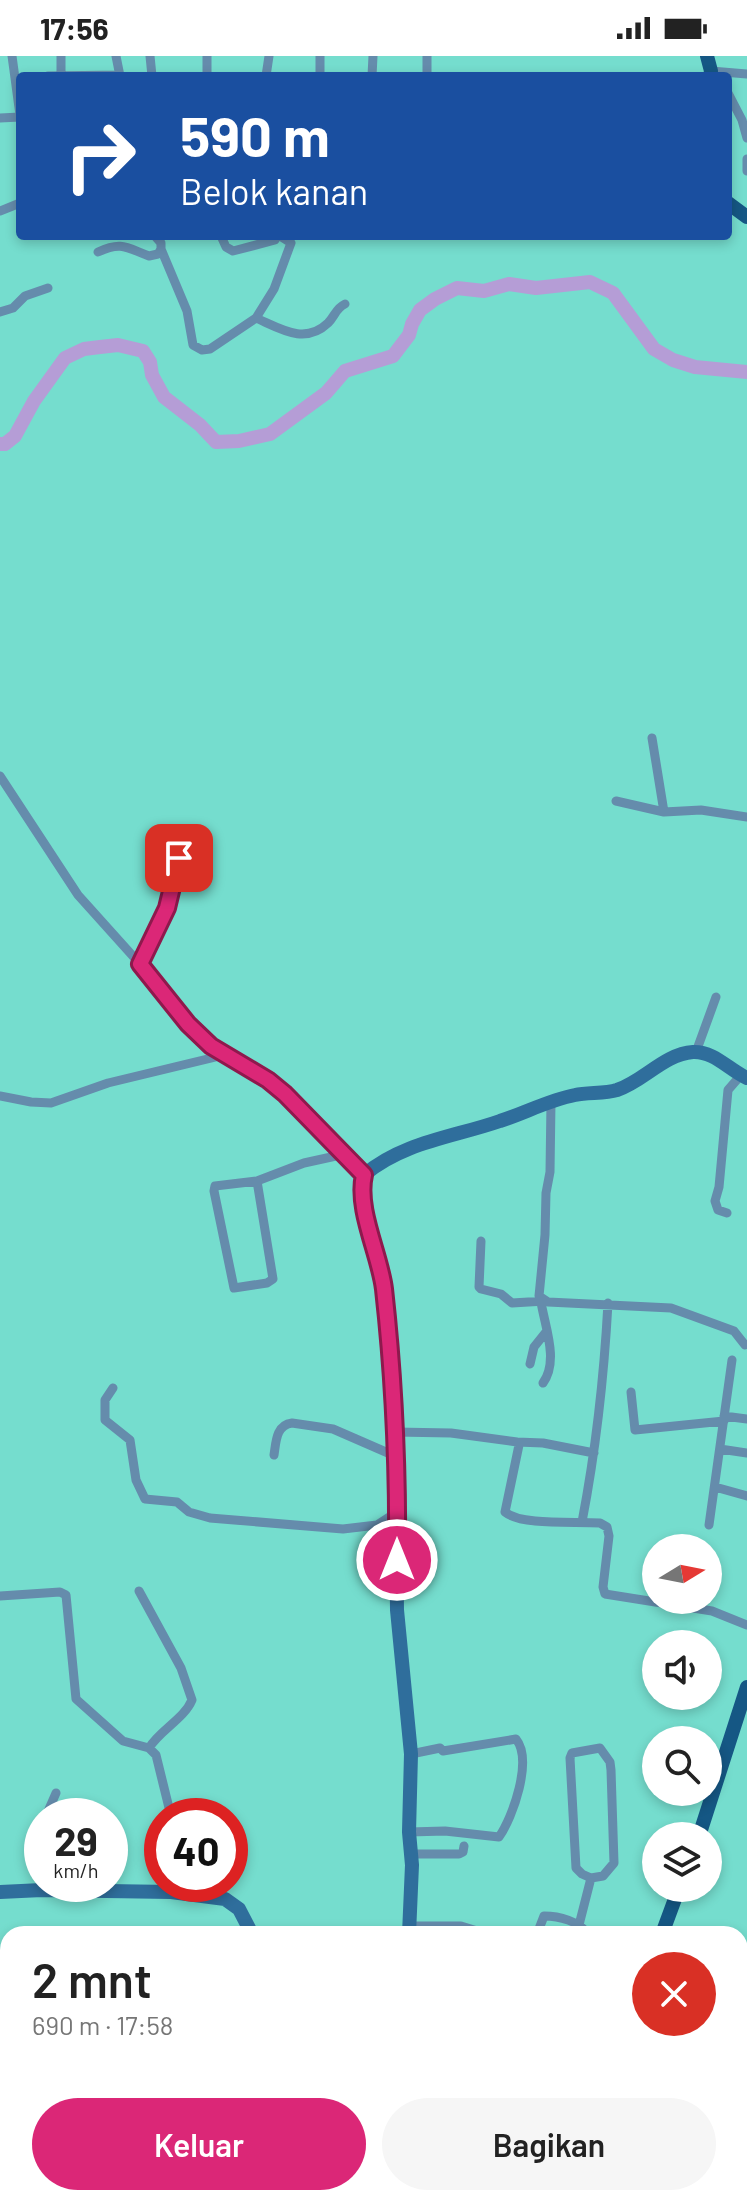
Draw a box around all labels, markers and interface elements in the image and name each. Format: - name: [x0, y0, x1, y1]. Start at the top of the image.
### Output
- text: 17:56: [40, 10, 109, 46]
- text: 590 m: [180, 101, 330, 168]
- icon: right: [48, 104, 152, 208]
- text: Belok kanan: [180, 169, 368, 212]
- pin: [145, 824, 213, 892]
- icon: arrive: [157, 836, 201, 880]
- position arrow: [355, 1518, 439, 1602]
- north arrow: [642, 1534, 722, 1614]
- map controls: [642, 1534, 722, 1902]
- button: sound: [642, 1630, 722, 1710]
- button: search: [642, 1726, 722, 1806]
- speed limit sign: 40: [144, 1798, 248, 1902]
- text: 29: [54, 1816, 98, 1864]
- button: layers: [642, 1822, 722, 1902]
- text: km/h: [53, 1858, 99, 1882]
- text: 2 mnt: [32, 1950, 152, 2008]
- button: close: [632, 1952, 716, 2036]
- text: 690 m · 17:58: [32, 2009, 173, 2040]
- button: Keluar: [32, 2098, 366, 2190]
- button: Bagikan: [382, 2098, 716, 2190]

